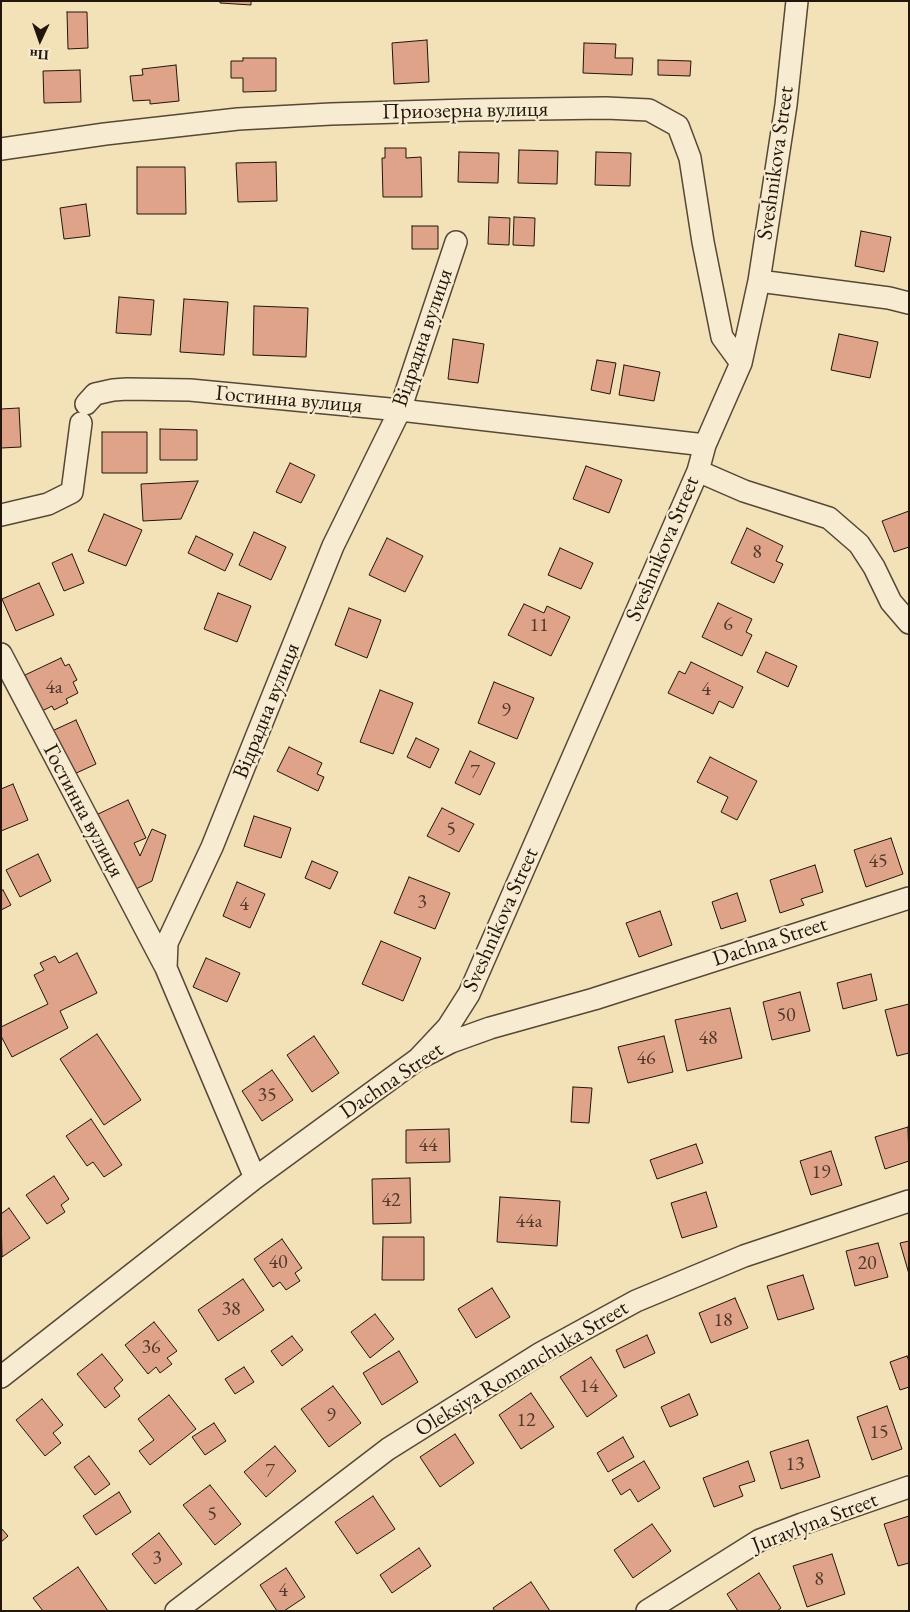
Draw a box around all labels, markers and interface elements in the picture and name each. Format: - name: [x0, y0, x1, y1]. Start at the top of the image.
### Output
- north arrow: [15, 15, 65, 65]
- text: Пн: [29, 45, 49, 64]
- street label: Sveshnikova Street: [752, 84, 800, 242]
- street label: Приозерна вулиця: [382, 96, 548, 126]
- street label: Відрадна вулиця: [387, 266, 459, 410]
- street label: Гостинна вулиця: [214, 380, 364, 420]
- street label: Sveshnikova Street: [621, 472, 705, 626]
- house number: 8: [752, 541, 762, 565]
- house number: 6: [723, 613, 733, 637]
- house number: 11: [529, 614, 549, 638]
- street label: Відрадна вулиця: [228, 639, 306, 783]
- house number: 4а: [45, 676, 63, 700]
- house number: 4: [701, 678, 711, 702]
- house number: 9: [501, 699, 511, 723]
- street label: Гостинна вулиця: [37, 740, 129, 882]
- house number: 7: [470, 761, 480, 785]
- house number: 5: [446, 818, 456, 842]
- street label: Sveshnikova Street: [457, 844, 545, 996]
- house number: 45: [868, 850, 888, 874]
- house number: 3: [417, 891, 427, 915]
- house number: 4: [239, 893, 249, 917]
- street label: Dachna Street: [709, 911, 831, 973]
- house number: 50: [776, 1004, 796, 1028]
- house number: 48: [698, 1027, 718, 1051]
- street label: Dachna Street: [335, 1037, 449, 1125]
- house number: 46: [636, 1047, 656, 1071]
- house number: 35: [257, 1084, 277, 1108]
- house number: 44: [418, 1134, 438, 1158]
- house number: 19: [811, 1161, 831, 1185]
- house number: 42: [381, 1189, 401, 1213]
- house number: 44а: [515, 1210, 543, 1234]
- house number: 40: [268, 1251, 288, 1275]
- house number: 20: [857, 1252, 877, 1276]
- street label: Oleksiya Romanchuka Street: [411, 1295, 633, 1443]
- house number: 38: [221, 1298, 241, 1322]
- house number: 18: [713, 1309, 733, 1333]
- house number: 36: [141, 1336, 161, 1360]
- house number: 14: [579, 1375, 599, 1399]
- house number: 9: [326, 1404, 336, 1428]
- house number: 12: [516, 1409, 536, 1433]
- house number: 15: [869, 1421, 889, 1445]
- house number: 13: [785, 1453, 805, 1477]
- house number: 7: [265, 1460, 275, 1484]
- street label: Juravlyna Street: [748, 1487, 882, 1559]
- house number: 5: [207, 1503, 217, 1527]
- house number: 3: [152, 1547, 162, 1571]
- house number: 8: [814, 1568, 824, 1592]
- house number: 4: [278, 1579, 288, 1603]

